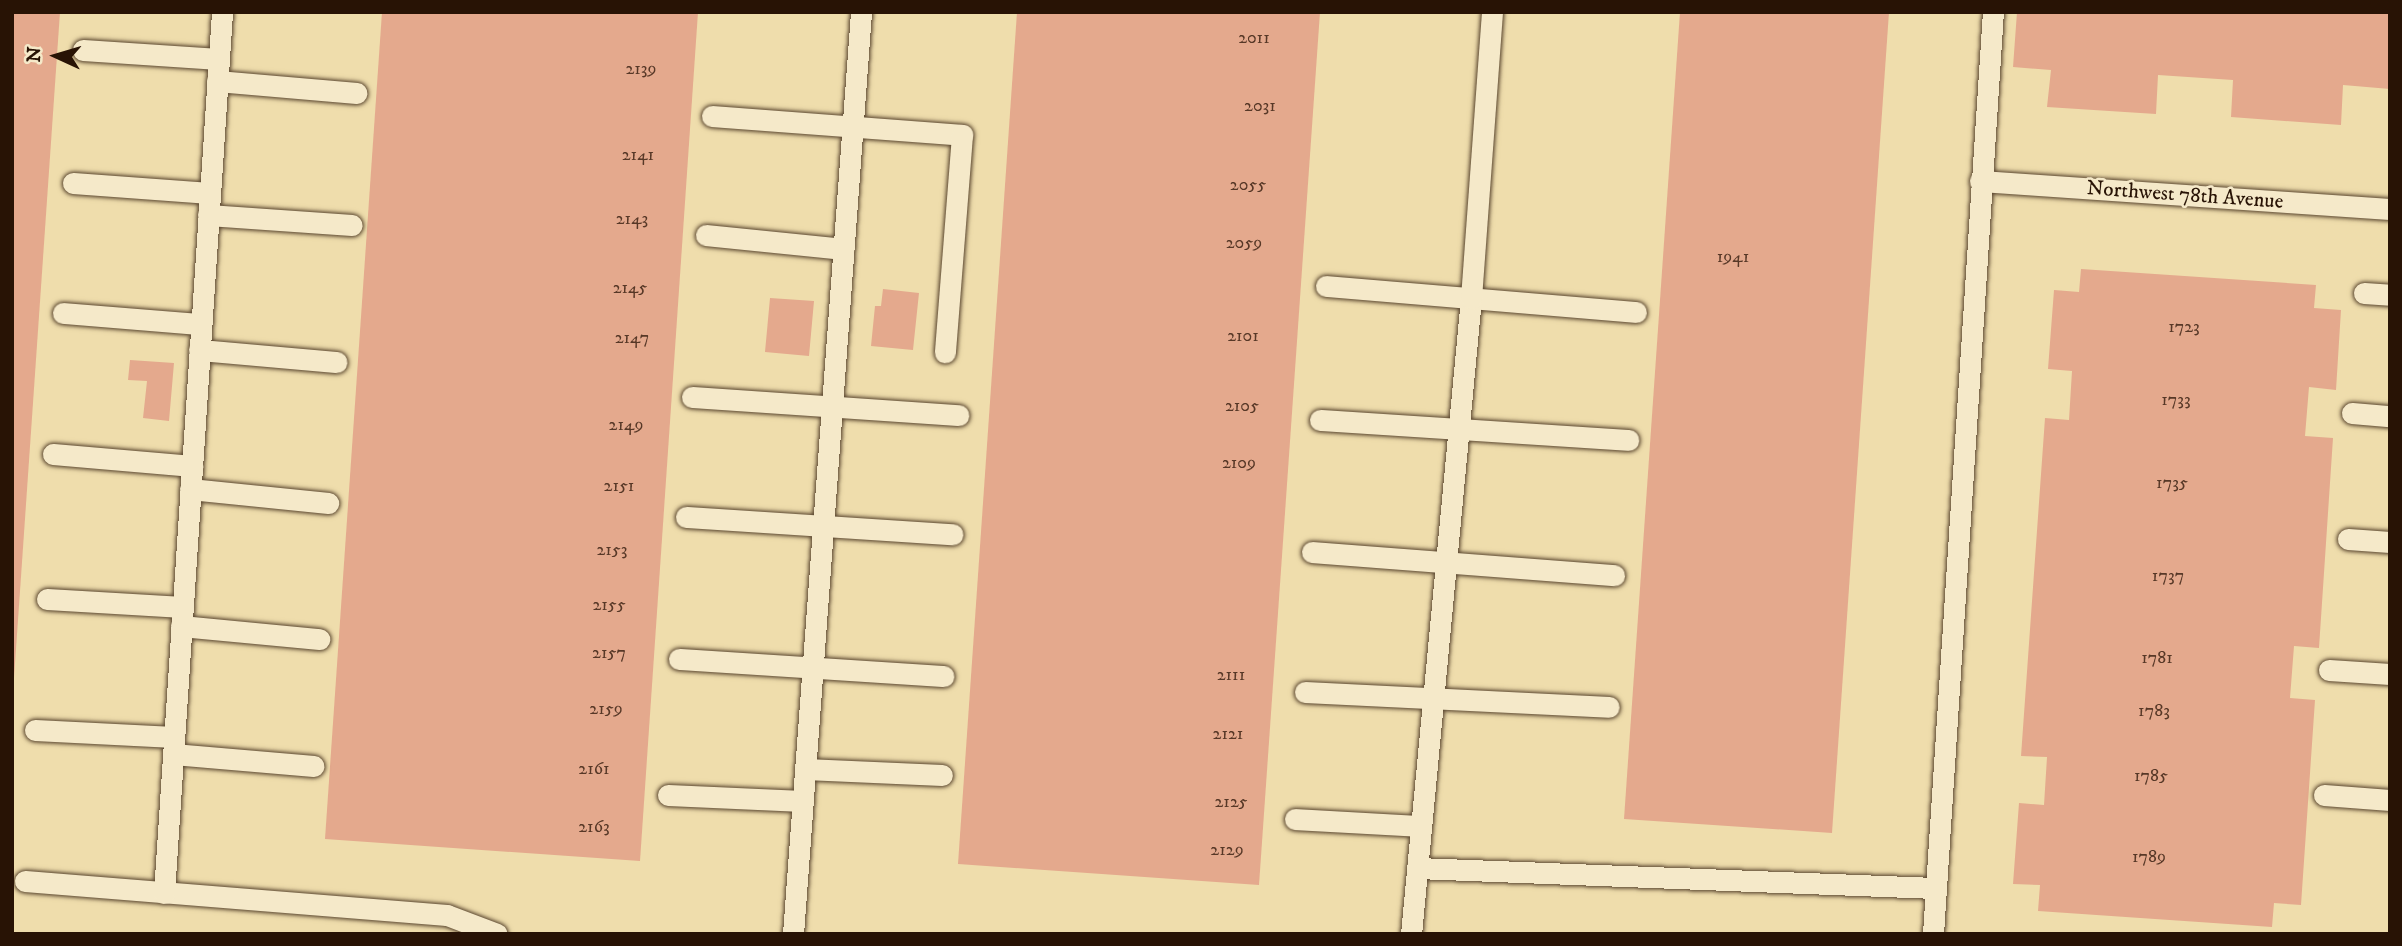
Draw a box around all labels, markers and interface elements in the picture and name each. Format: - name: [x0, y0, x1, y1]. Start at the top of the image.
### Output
- north arrow: [21, 21, 91, 91]
- house number: 2011: [1238, 27, 1270, 49]
- text: N: [23, 46, 47, 63]
- house number: 2139: [625, 58, 657, 80]
- house number: 2031: [1244, 95, 1276, 117]
- house number: 2141: [622, 144, 654, 166]
- house number: 2055: [1230, 174, 1266, 196]
- street label: Northwest 78th Avenue: [2086, 176, 2284, 214]
- house number: 2143: [616, 208, 648, 230]
- house number: 2059: [1226, 232, 1262, 254]
- house number: 1941: [1717, 246, 1749, 268]
- house number: 2145: [613, 277, 647, 299]
- house number: 1723: [2168, 316, 2200, 338]
- house number: 2101: [1227, 325, 1259, 347]
- house number: 2147: [615, 327, 649, 349]
- house number: 1733: [2161, 389, 2191, 411]
- house number: 2105: [1225, 395, 1259, 417]
- house number: 2149: [609, 414, 643, 436]
- house number: 2109: [1222, 452, 1256, 474]
- house number: 1735: [2156, 472, 2188, 494]
- house number: 2151: [604, 475, 634, 497]
- house number: 2153: [597, 539, 627, 561]
- house number: 1737: [2152, 565, 2184, 587]
- house number: 2155: [592, 594, 626, 616]
- house number: 2157: [592, 642, 626, 664]
- house number: 1781: [2141, 647, 2173, 669]
- house number: 2111: [1217, 664, 1245, 686]
- house number: 2159: [589, 698, 623, 720]
- house number: 1783: [2138, 700, 2170, 722]
- house number: 2121: [1213, 723, 1243, 745]
- house number: 2161: [578, 758, 610, 780]
- house number: 1785: [2134, 765, 2168, 787]
- house number: 2125: [1214, 791, 1248, 813]
- house number: 2163: [578, 816, 610, 838]
- house number: 2129: [1210, 839, 1244, 861]
- house number: 1789: [2132, 846, 2166, 868]

